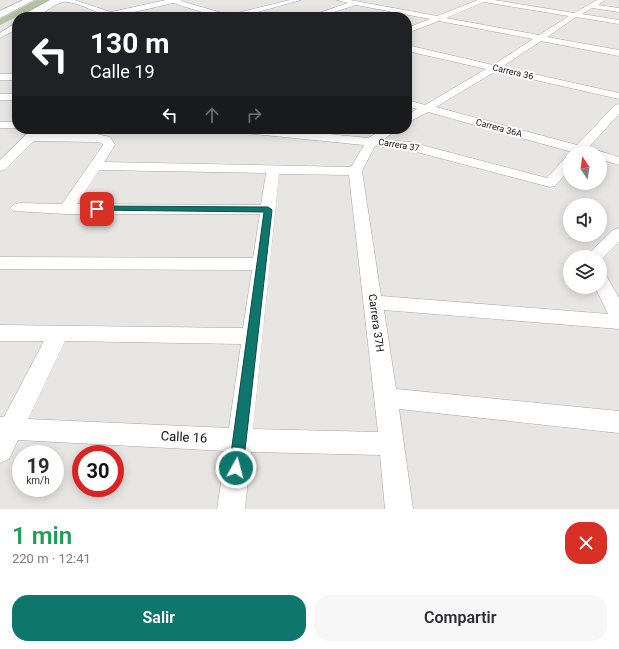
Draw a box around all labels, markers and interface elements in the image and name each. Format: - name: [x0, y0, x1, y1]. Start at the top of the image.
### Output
- text: 130 m: [90, 27, 169, 60]
- icon: left: [24, 28, 76, 80]
- text: Calle 19: [90, 61, 155, 82]
- street label: Carrera 36: [492, 62, 534, 82]
- icon: left: [159, 104, 181, 126]
- icon: ahead: [201, 104, 223, 126]
- icon: right: [243, 104, 265, 126]
- street label: Carrera 36A: [475, 117, 523, 139]
- street label: Carrera 37: [378, 137, 420, 153]
- north arrow: [563, 146, 607, 190]
- map controls: [563, 146, 607, 294]
- pin: [80, 192, 114, 226]
- icon: arrive: [86, 198, 108, 220]
- button: sound: [563, 198, 607, 242]
- button: layers: [563, 250, 607, 294]
- street label: Carrera 37H: [365, 293, 387, 353]
- street label: Calle 16: [160, 428, 208, 446]
- speed limit sign: 30: [72, 445, 124, 497]
- position arrow: [215, 447, 257, 489]
- text: 19: [27, 454, 49, 478]
- text: km/h: [26, 475, 50, 486]
- text: 1 min: [12, 522, 72, 550]
- button: close: [565, 522, 607, 564]
- text: 220 m · 12:41: [12, 551, 91, 566]
- button: Salir: [12, 595, 306, 641]
- button: Compartir: [314, 595, 607, 641]

